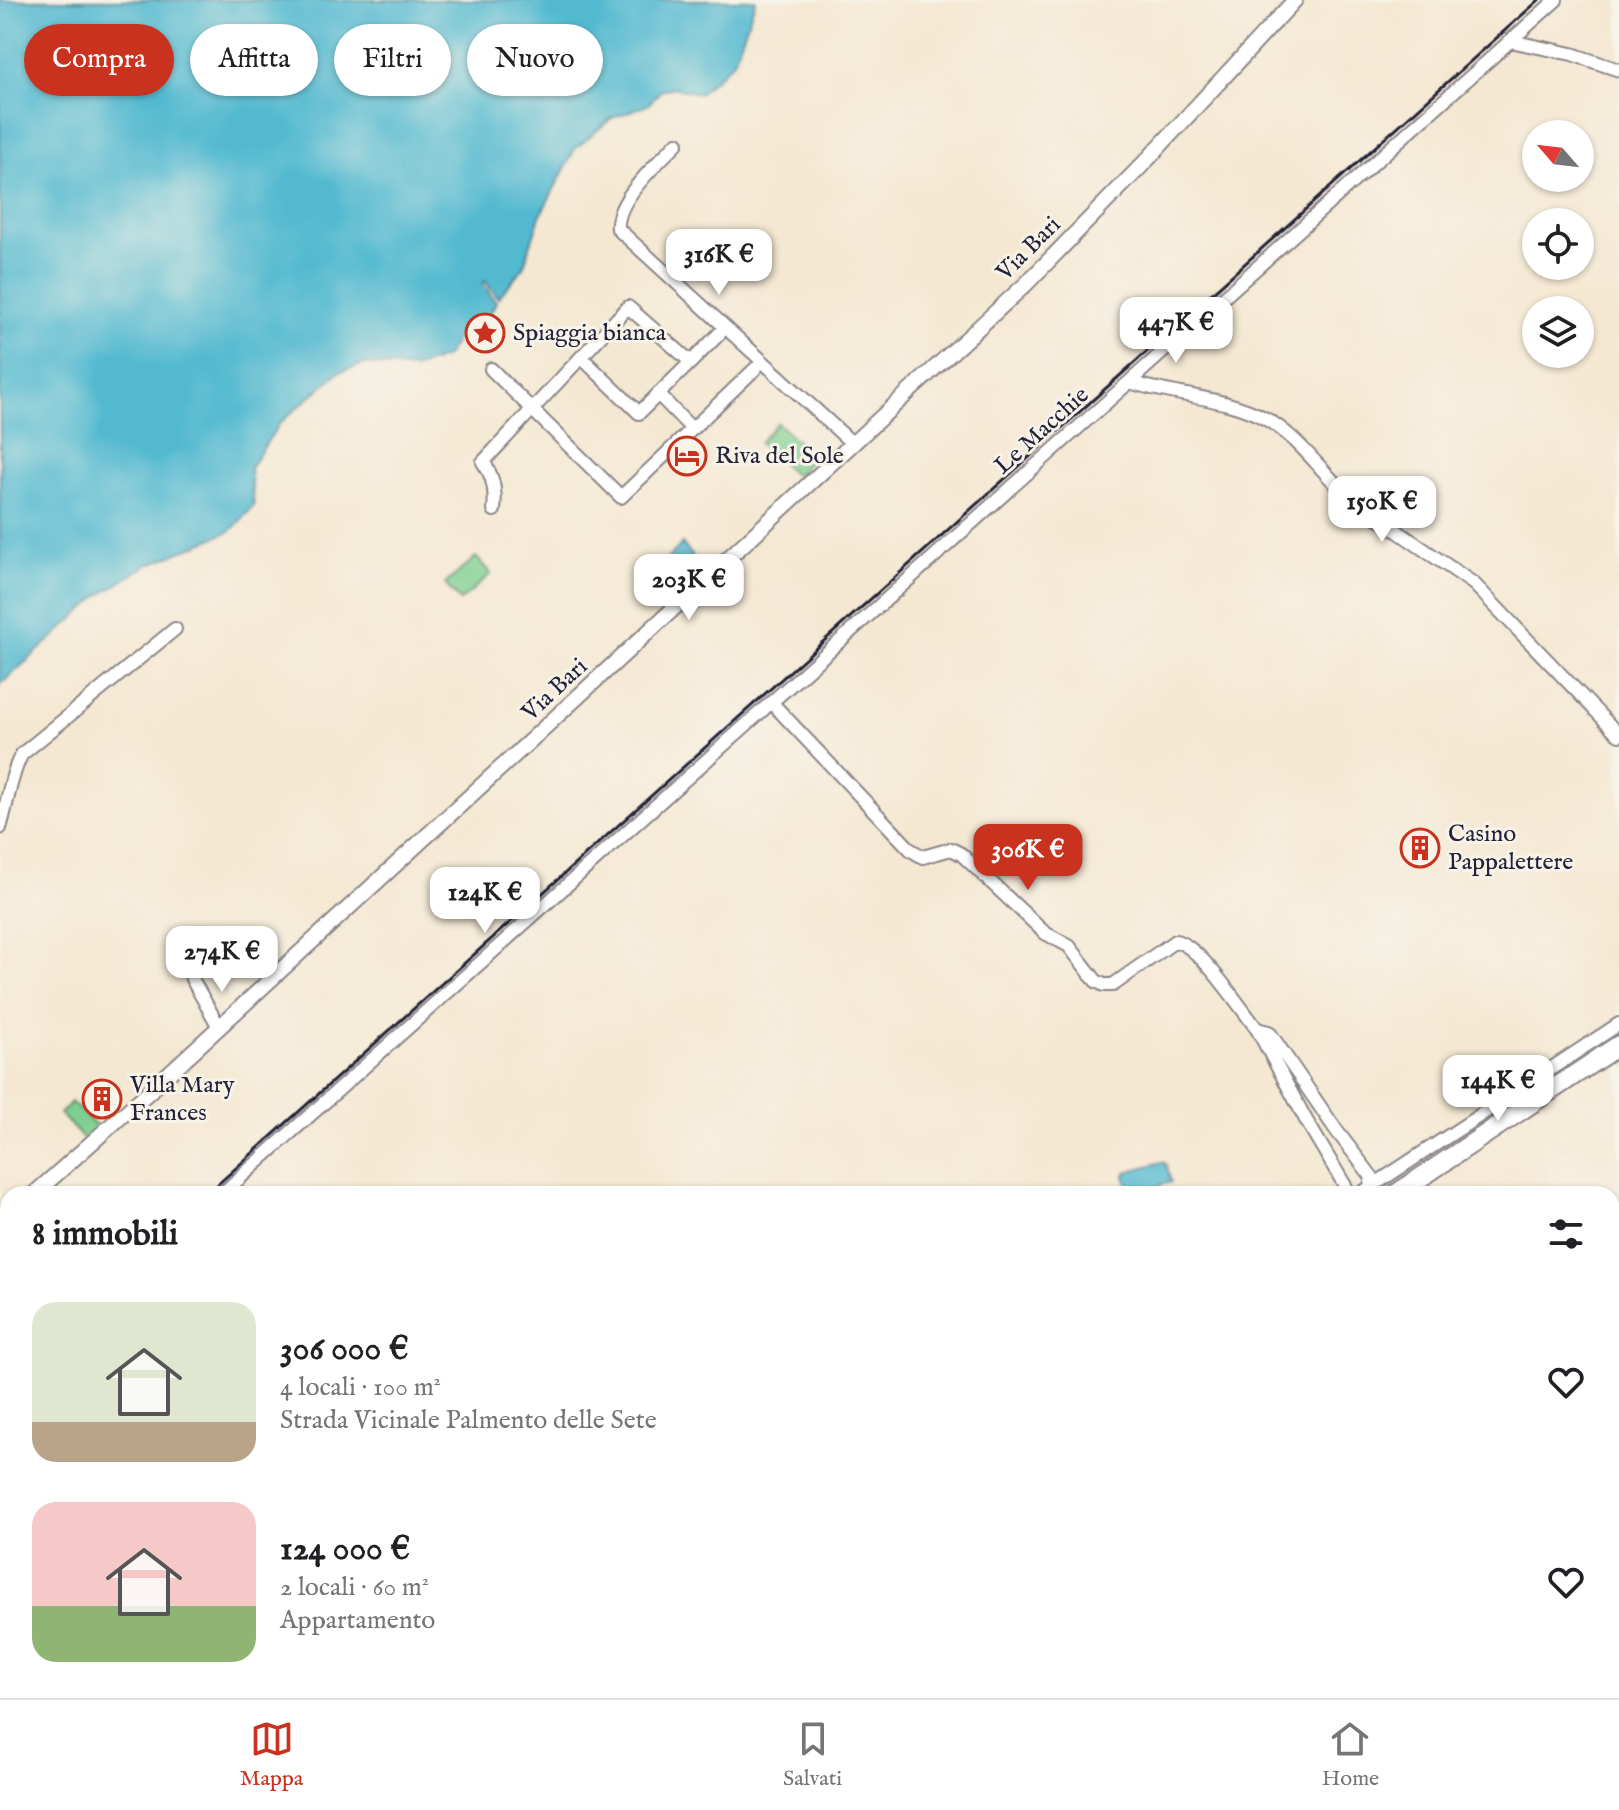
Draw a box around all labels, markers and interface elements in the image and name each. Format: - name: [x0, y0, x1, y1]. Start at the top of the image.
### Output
- chip: Compra: [24, 24, 174, 96]
- chip: Affitta: [190, 24, 318, 96]
- chip: Filtri: [334, 24, 451, 96]
- chip: Nuovo: [467, 24, 603, 96]
- north arrow: [1522, 120, 1594, 192]
- map controls: [1522, 120, 1594, 368]
- button: locate: [1522, 208, 1594, 280]
- street label: Via Bari: [989, 210, 1068, 289]
- pin: 316K €: [654, 229, 784, 297]
- text: 316K €: [684, 238, 754, 271]
- button: layers: [1522, 296, 1594, 368]
- pin: 447K €: [1111, 297, 1241, 365]
- text: 447K €: [1138, 306, 1214, 339]
- place icon: Spiaggia bianca: [464, 312, 506, 354]
- place label: Spiaggia bianca: [513, 318, 667, 349]
- street label: Le Macchie: [988, 380, 1096, 482]
- hotel icon: Riva del Sole: [666, 435, 708, 477]
- place label: Riva del Sole: [715, 441, 844, 472]
- pin: 150K €: [1317, 476, 1447, 544]
- text: 150K €: [1346, 485, 1418, 518]
- pin: 203K €: [624, 554, 754, 622]
- text: 203K €: [652, 563, 726, 596]
- street label: Via Bari: [515, 652, 595, 729]
- place label: Casino Pappalettere: [1448, 819, 1573, 878]
- pin: 306K €: [963, 824, 1093, 892]
- building icon: Casino Pappalettere: [1399, 827, 1441, 869]
- text: 306K €: [991, 833, 1065, 866]
- pin: 124K €: [420, 867, 550, 935]
- text: 124K €: [448, 876, 522, 909]
- pin: 274K €: [157, 926, 287, 994]
- text: 274K €: [184, 935, 260, 968]
- pin: 144K €: [1433, 1055, 1563, 1123]
- text: 144K €: [1461, 1064, 1535, 1097]
- place label: Villa Mary Frances: [129, 1070, 235, 1129]
- building icon: Villa Mary Frances: [81, 1078, 123, 1120]
- icon: filters: [1544, 1212, 1588, 1256]
- text: 8 immobili: [32, 1213, 178, 1256]
- text: 306 000 €: [280, 1328, 409, 1371]
- icon: home: [96, 1334, 192, 1430]
- icon: heart: [1544, 1360, 1588, 1404]
- text: 4 locali · 100 m²: [280, 1371, 441, 1404]
- text: Strada Vicinale Palmento delle Sete: [280, 1404, 657, 1437]
- text: 124 000 €: [280, 1528, 410, 1571]
- icon: home: [96, 1534, 192, 1630]
- icon: heart: [1544, 1560, 1588, 1604]
- text: 2 locali · 60 m²: [280, 1571, 429, 1604]
- text: Appartamento: [280, 1604, 435, 1637]
- tab: Mappa: [240, 1717, 303, 1793]
- tab: Salvati: [783, 1717, 842, 1793]
- tab: Home: [1322, 1717, 1379, 1793]

